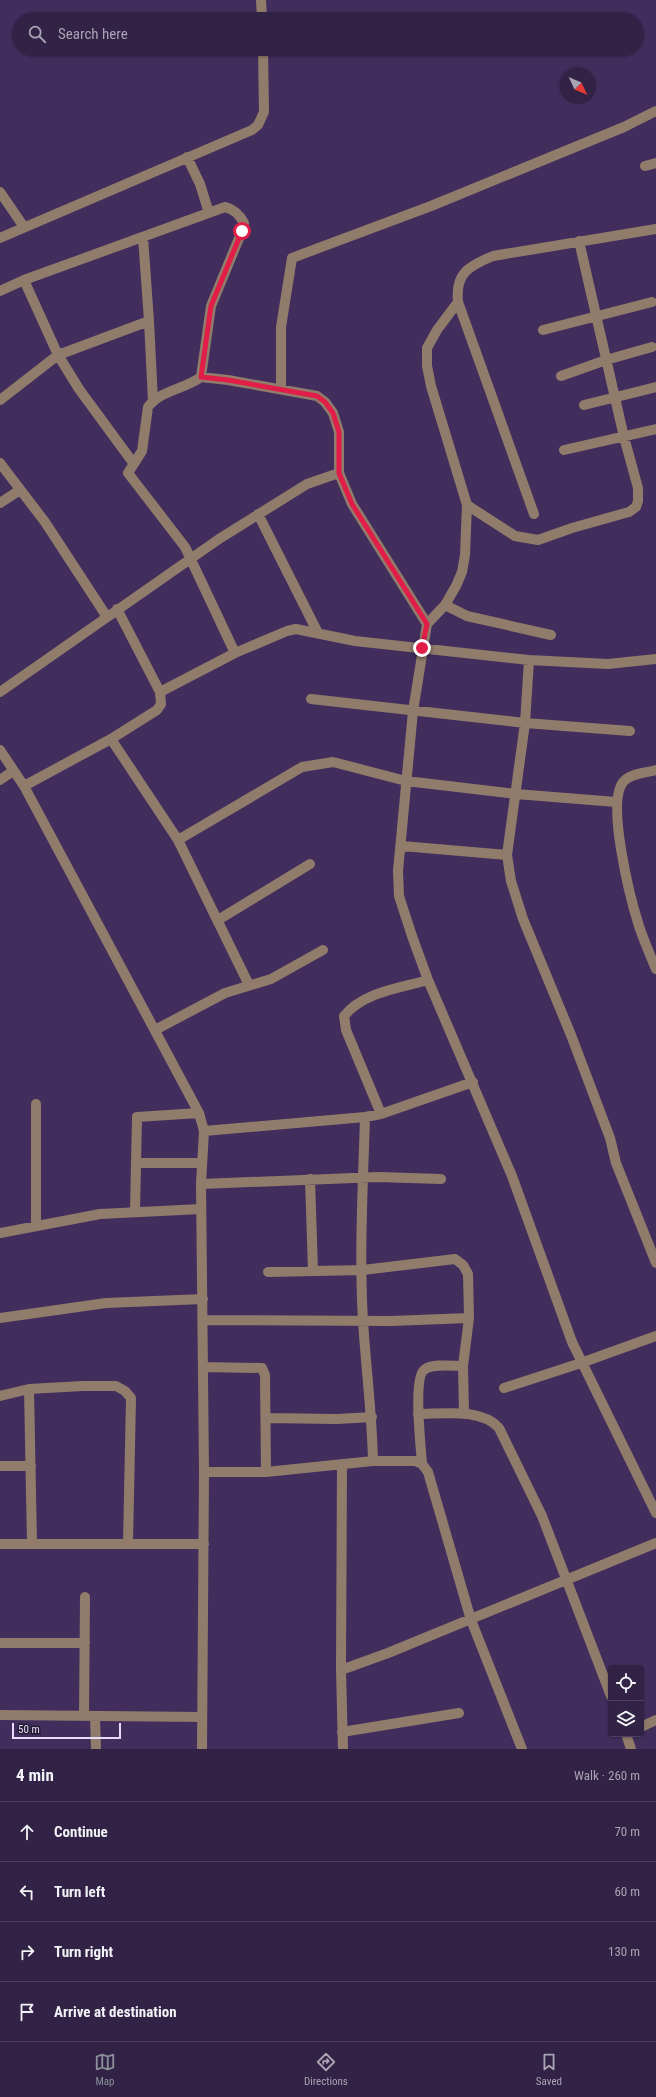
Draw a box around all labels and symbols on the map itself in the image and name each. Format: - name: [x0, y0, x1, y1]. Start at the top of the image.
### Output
- north arrow: [560, 68, 596, 104]
- route start: [233, 222, 251, 240]
- route end: [413, 639, 431, 657]
- scale bar: [12, 1721, 121, 1740]

